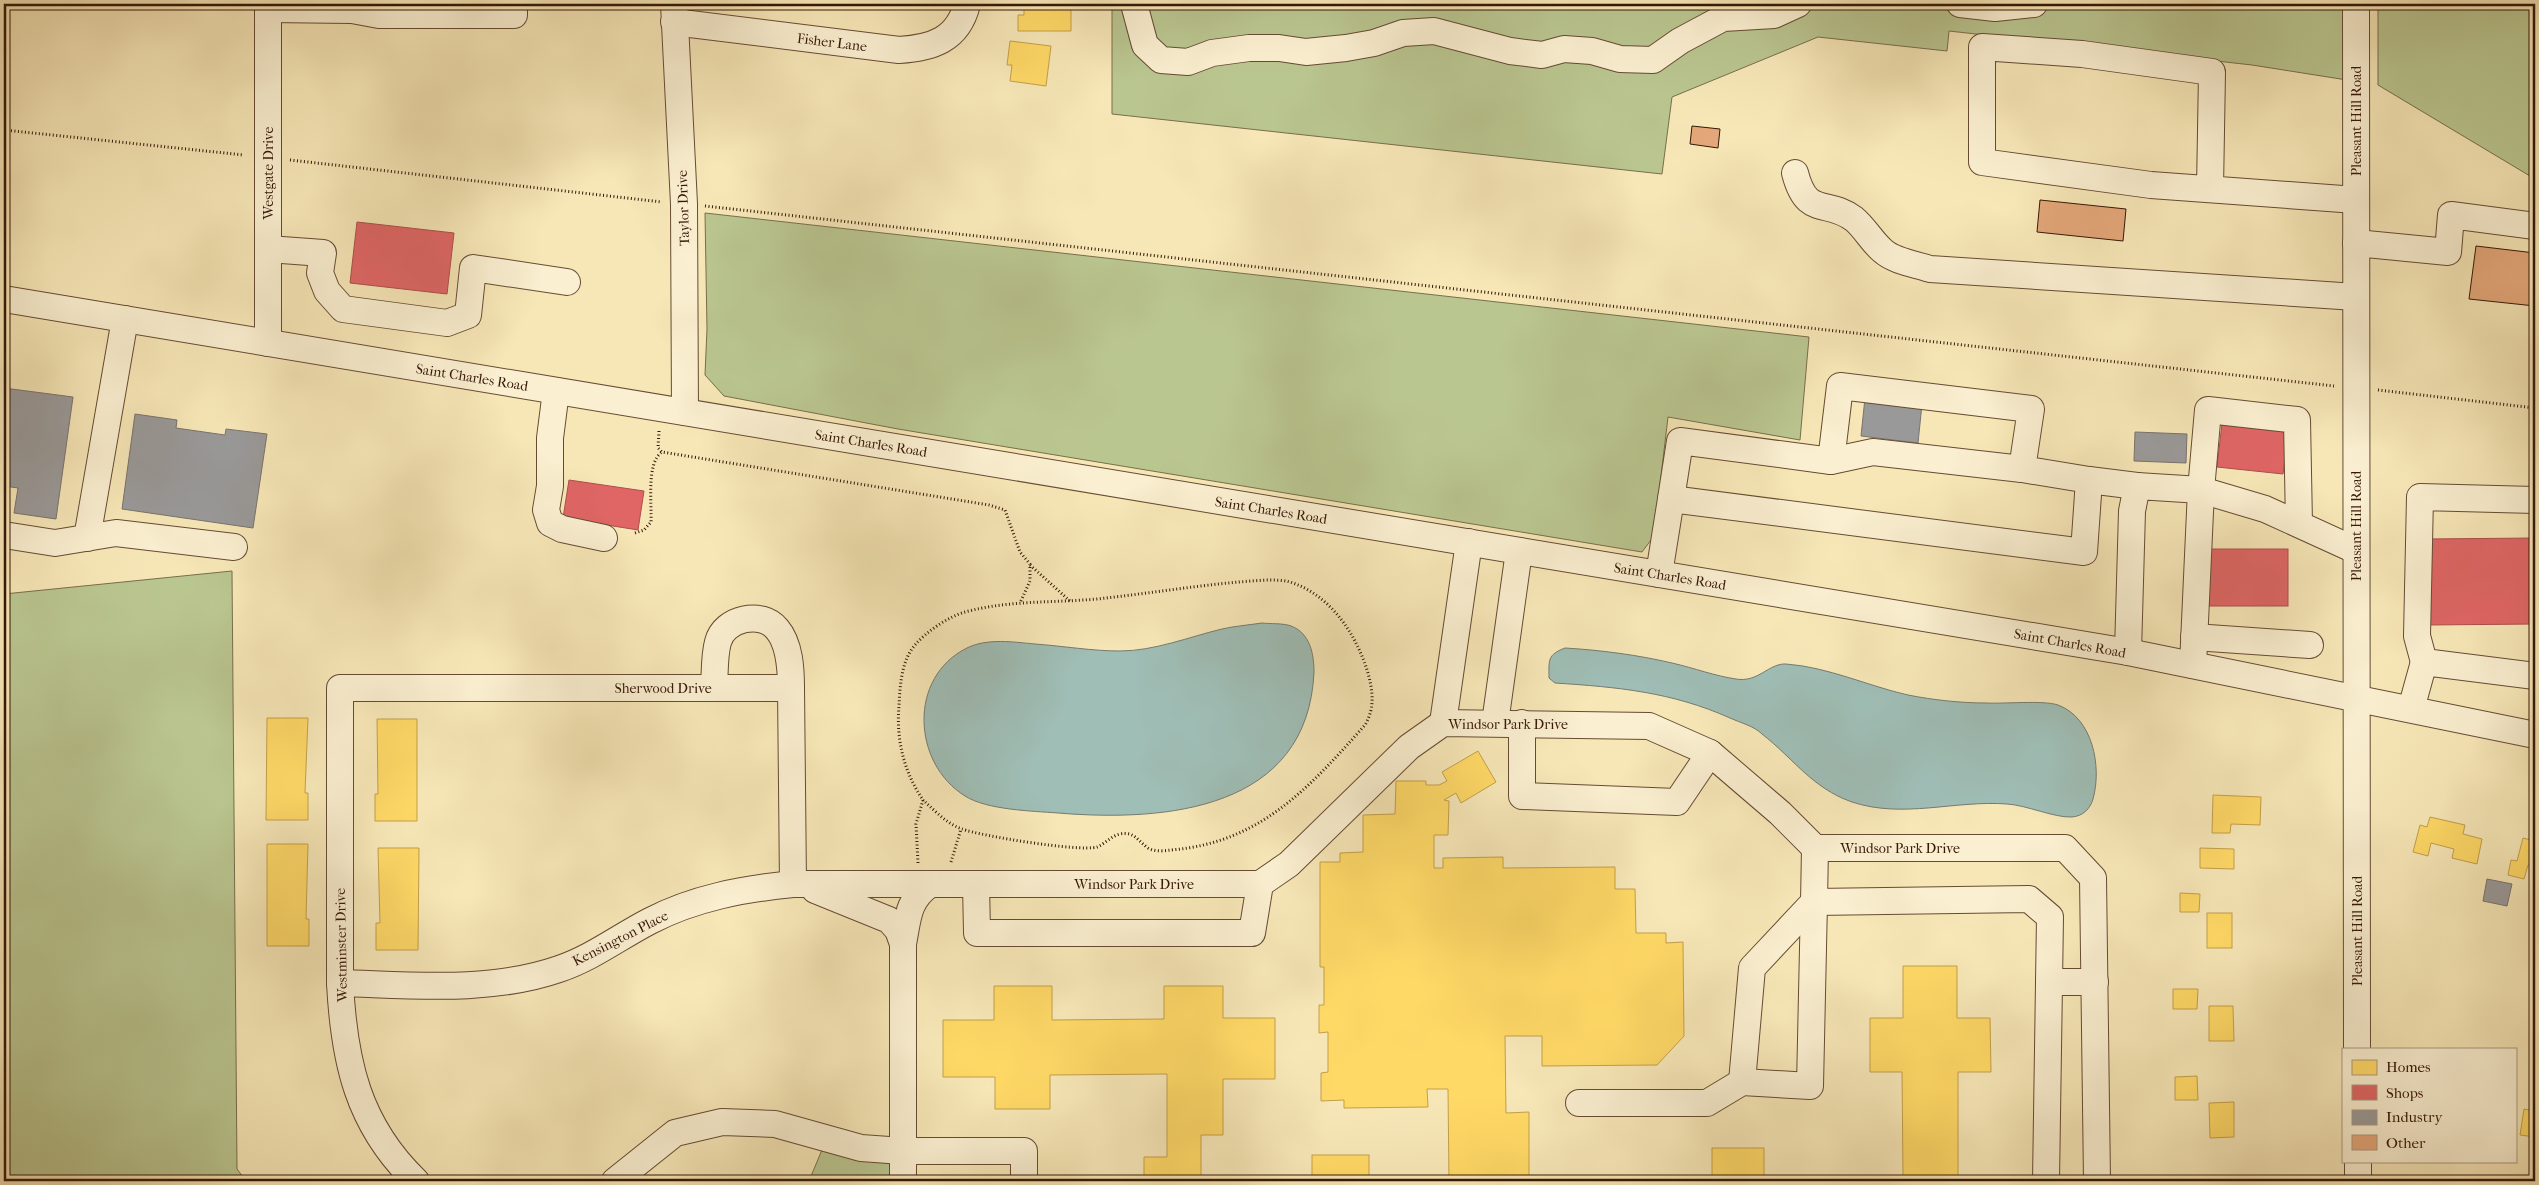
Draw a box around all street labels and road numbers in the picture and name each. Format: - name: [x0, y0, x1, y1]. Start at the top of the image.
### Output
- street label: Fisher Lane: [796, 30, 868, 55]
- street label: Pleasant Hill Road: [2348, 65, 2365, 176]
- street label: Westgate Drive: [260, 126, 277, 220]
- street label: Taylor Drive: [674, 170, 693, 246]
- street label: Saint Charles Road: [415, 360, 530, 395]
- street label: Saint Charles Road: [814, 426, 929, 461]
- street label: Pleasant Hill Road: [2348, 470, 2365, 581]
- street label: Saint Charles Road: [1214, 493, 1329, 528]
- street label: Saint Charles Road: [1613, 559, 1728, 594]
- street label: Saint Charles Road: [2013, 625, 2128, 662]
- street label: Sherwood Drive: [614, 680, 712, 697]
- street label: Windsor Park Drive: [1447, 716, 1568, 733]
- street label: Windsor Park Drive: [1839, 840, 1960, 857]
- street label: Pleasant Hill Road: [2349, 875, 2366, 986]
- street label: Windsor Park Drive: [1073, 876, 1194, 893]
- street label: Westminster Drive: [332, 888, 351, 1003]
- street label: Kensington Place: [570, 907, 671, 970]

